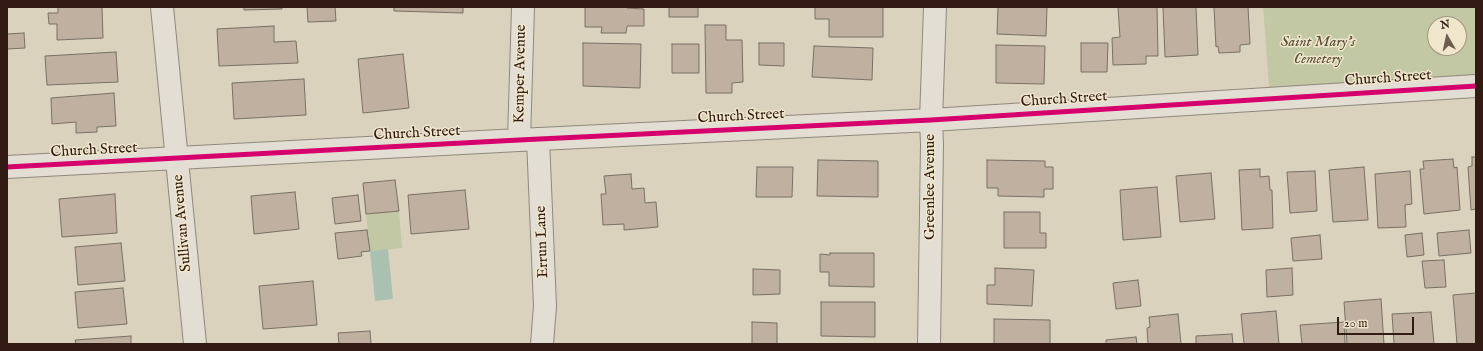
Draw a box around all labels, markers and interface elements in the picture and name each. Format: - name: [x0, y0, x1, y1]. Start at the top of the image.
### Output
- north arrow: [1427, 16, 1467, 56]
- text: N: [1439, 17, 1451, 33]
- street label: Kemper Avenue: [511, 24, 531, 124]
- park label: Saint Mary’s Cemetery: [1281, 34, 1355, 69]
- street label: Church Street: [1344, 67, 1432, 91]
- street label: Church Street: [1020, 88, 1108, 112]
- street label: Church Street: [697, 106, 785, 128]
- street label: Church Street: [373, 123, 461, 145]
- street label: Greenlee Avenue: [922, 134, 940, 240]
- street label: Church Street: [50, 140, 138, 162]
- street label: Sullivan Avenue: [170, 174, 196, 272]
- street label: Errun Lane: [533, 205, 553, 279]
- scale bar: [1339, 309, 1416, 335]
- text: 20 m: [1344, 316, 1367, 331]

